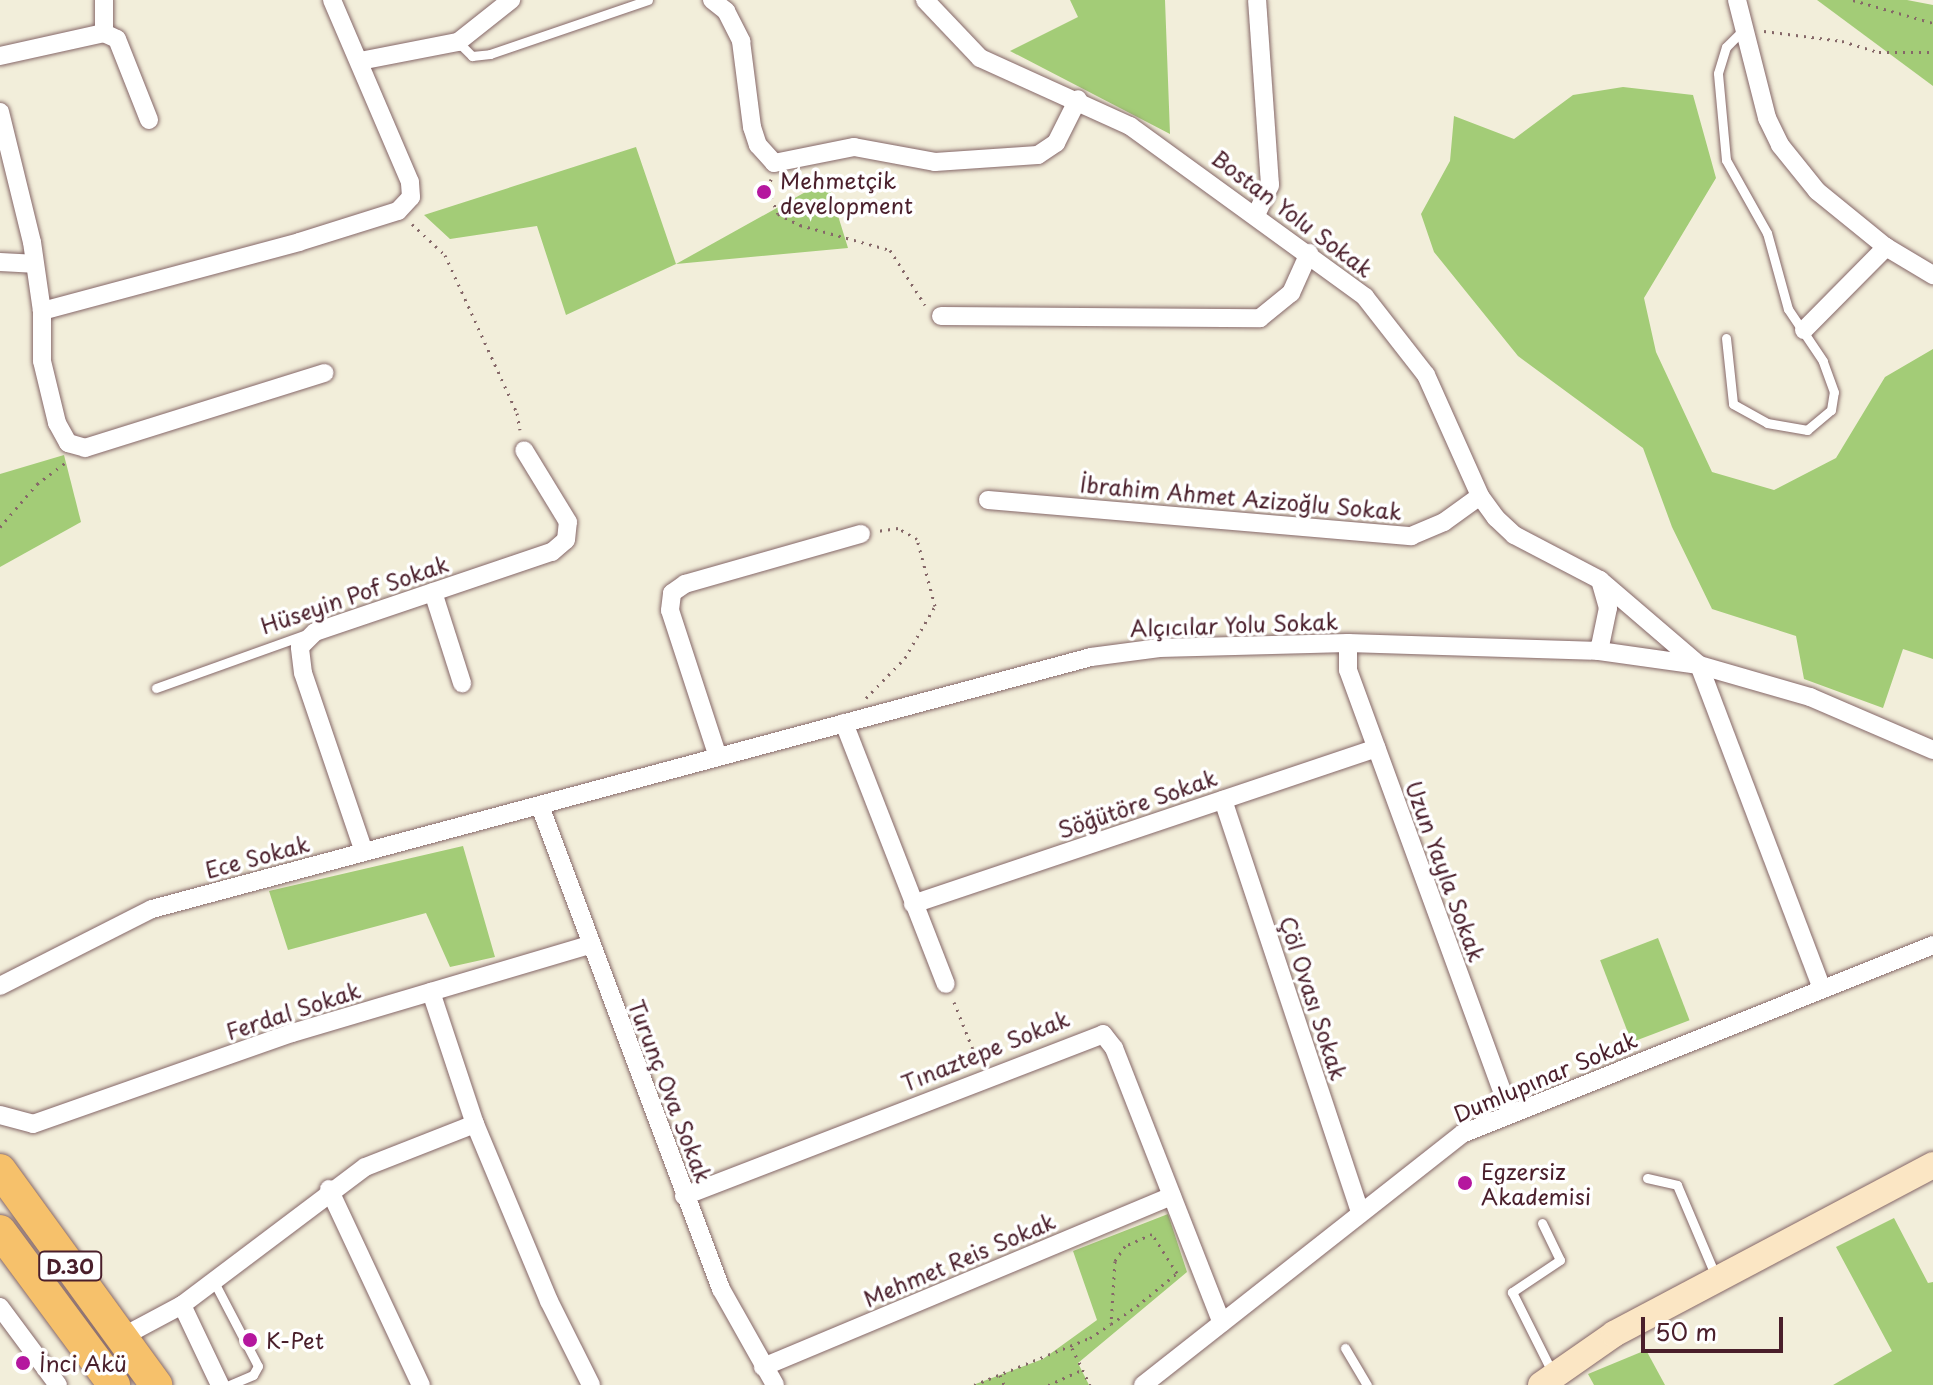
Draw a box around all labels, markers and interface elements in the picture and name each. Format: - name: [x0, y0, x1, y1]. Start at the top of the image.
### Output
- street label: Bostan Yolu Sokak: [1207, 144, 1379, 282]
- place label: Mehmetçik development: [780, 166, 913, 218]
- marker: Mehmetçik development: [755, 183, 773, 201]
- street label: İbrahim Ahmet Azizoğlu Sokak: [1077, 470, 1405, 524]
- street label: Hüseyin Pof Sokak: [257, 549, 451, 639]
- street label: Alçıcılar Yolu Sokak: [1129, 607, 1339, 641]
- street label: Söğütöre Sokak: [1053, 763, 1221, 843]
- street label: Uzun Yayla Sokak: [1401, 776, 1491, 966]
- street label: Ece Sokak: [201, 829, 313, 883]
- street label: Çöl Ovası Sokak: [1275, 911, 1353, 1085]
- street label: Ferdal Sokak: [223, 976, 363, 1044]
- street label: Turunç Ova Sokak: [624, 995, 718, 1187]
- street label: Tınaztepe Sokak: [897, 1004, 1073, 1096]
- street label: Dumlupınar Sokak: [1449, 1025, 1641, 1127]
- place label: Egzersiz Akademisi: [1481, 1157, 1591, 1208]
- marker: Egzersiz Akademisi: [1456, 1174, 1474, 1192]
- street label: Mehmet Reis Sokak: [858, 1206, 1060, 1312]
- road number: D.30: [38, 1250, 102, 1282]
- scale bar: [1645, 1301, 1787, 1351]
- text: 50 m: [1655, 1313, 1717, 1349]
- place label: K-Pet: [266, 1327, 324, 1353]
- marker: K-Pet: [241, 1331, 259, 1349]
- place label: İnci Akü: [39, 1350, 126, 1376]
- marker: İnci Akü: [14, 1354, 32, 1372]

